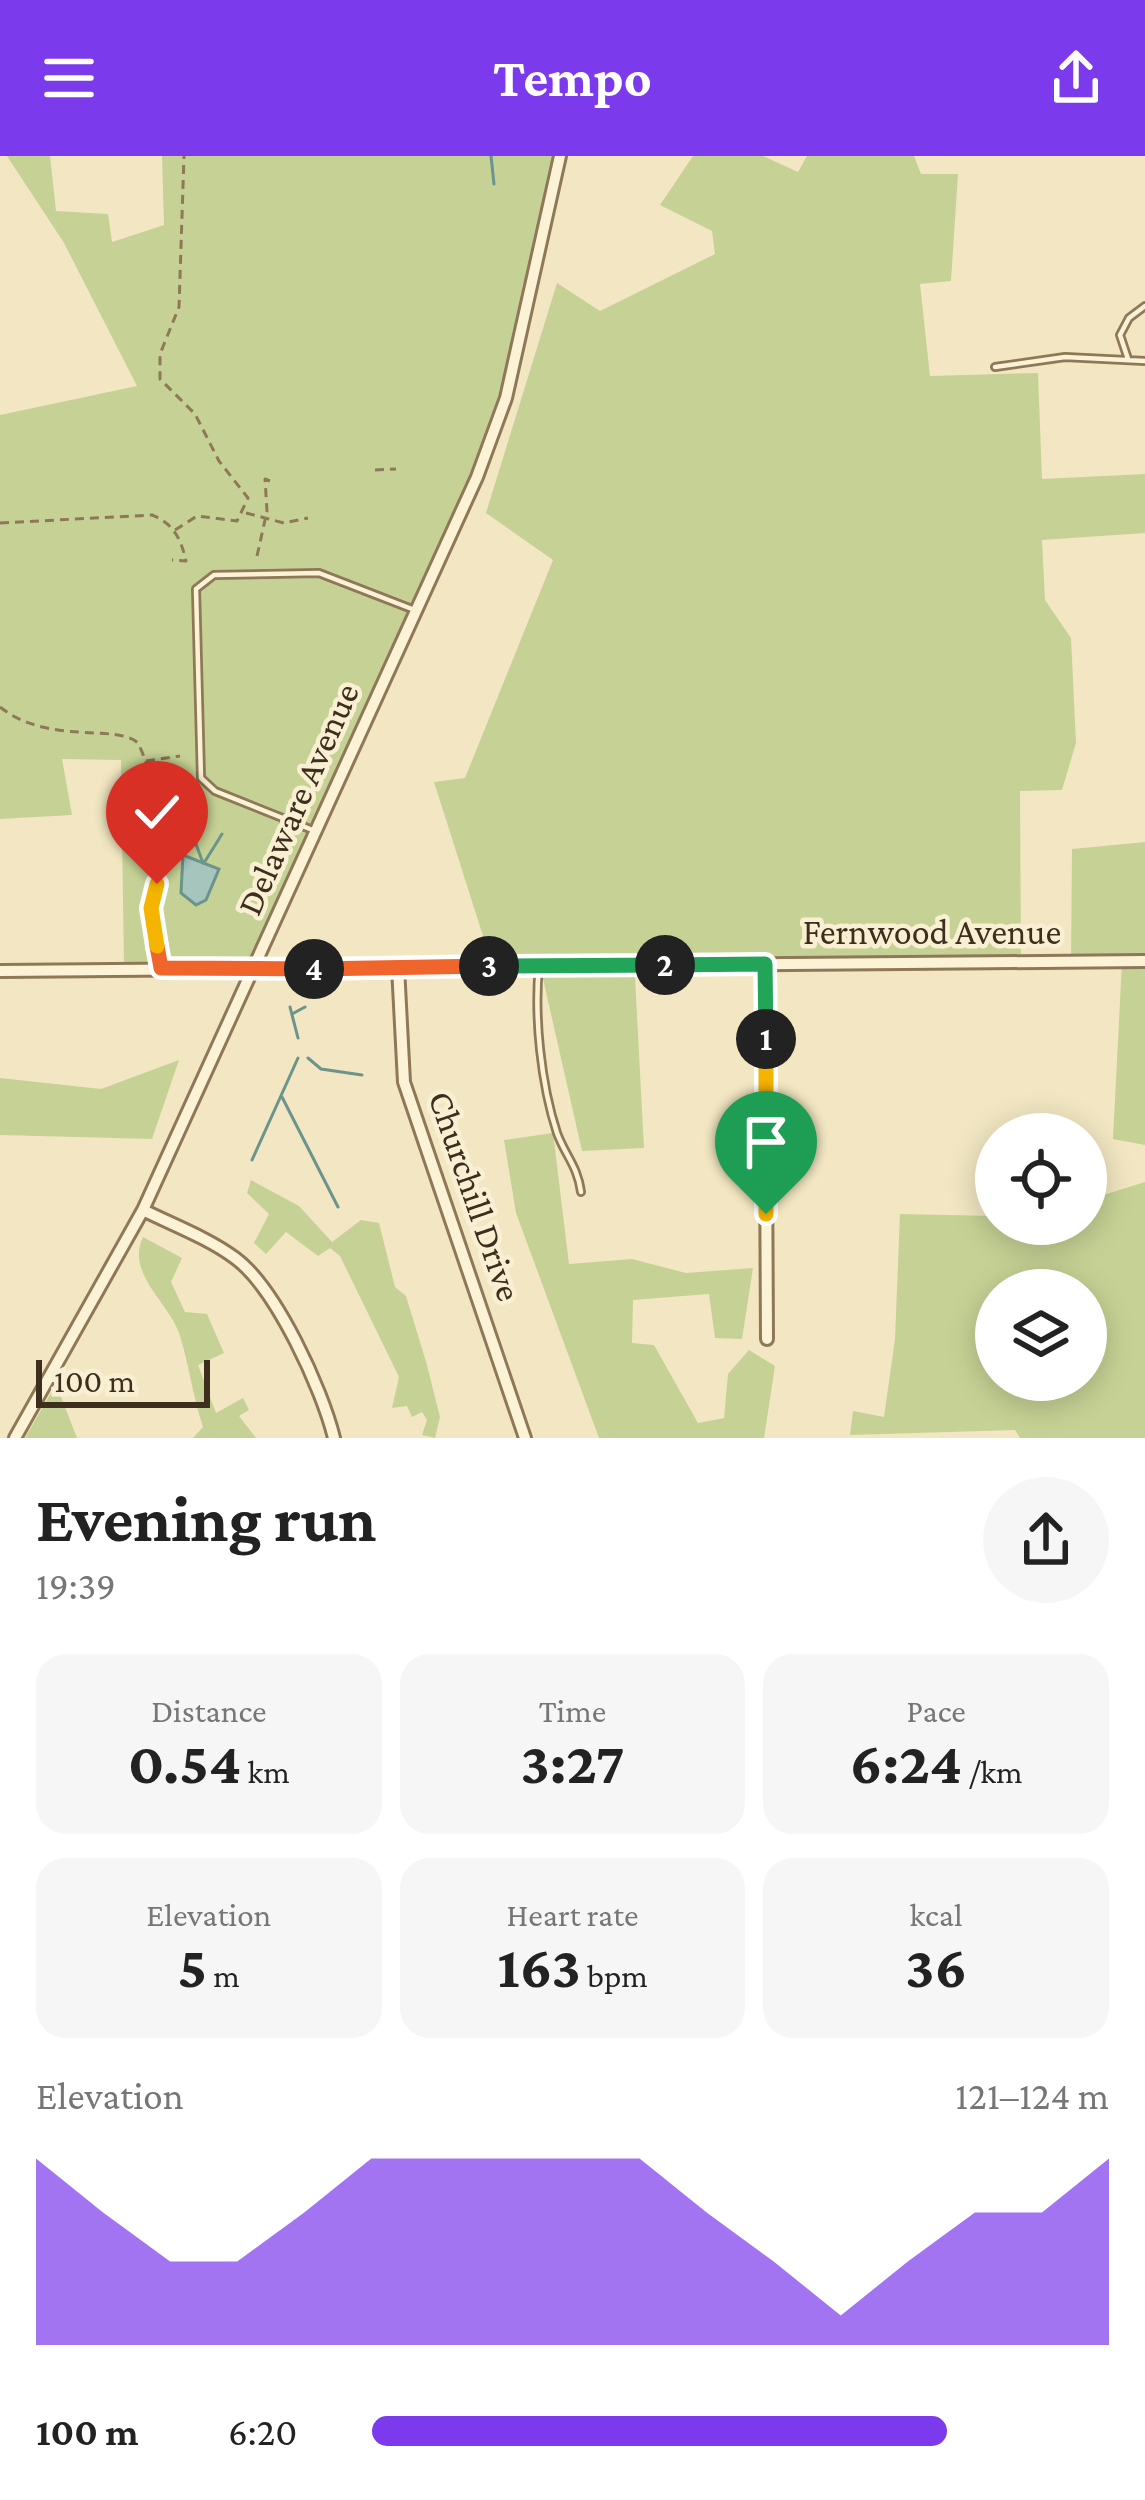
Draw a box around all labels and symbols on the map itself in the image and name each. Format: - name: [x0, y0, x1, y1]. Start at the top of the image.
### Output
- street label: Delaware Avenue: [229, 677, 367, 921]
- pin: [106, 761, 208, 884]
- street label: Fernwood Avenue: [803, 912, 1061, 952]
- pin: 2: [635, 935, 695, 995]
- pin: 3: [459, 936, 519, 996]
- pin: 4: [284, 939, 344, 999]
- pin: 1: [736, 1009, 796, 1069]
- street label: Churchill Drive: [420, 1086, 530, 1306]
- pin: [715, 1091, 817, 1214]
- scale bar: [36, 1354, 210, 1407]

